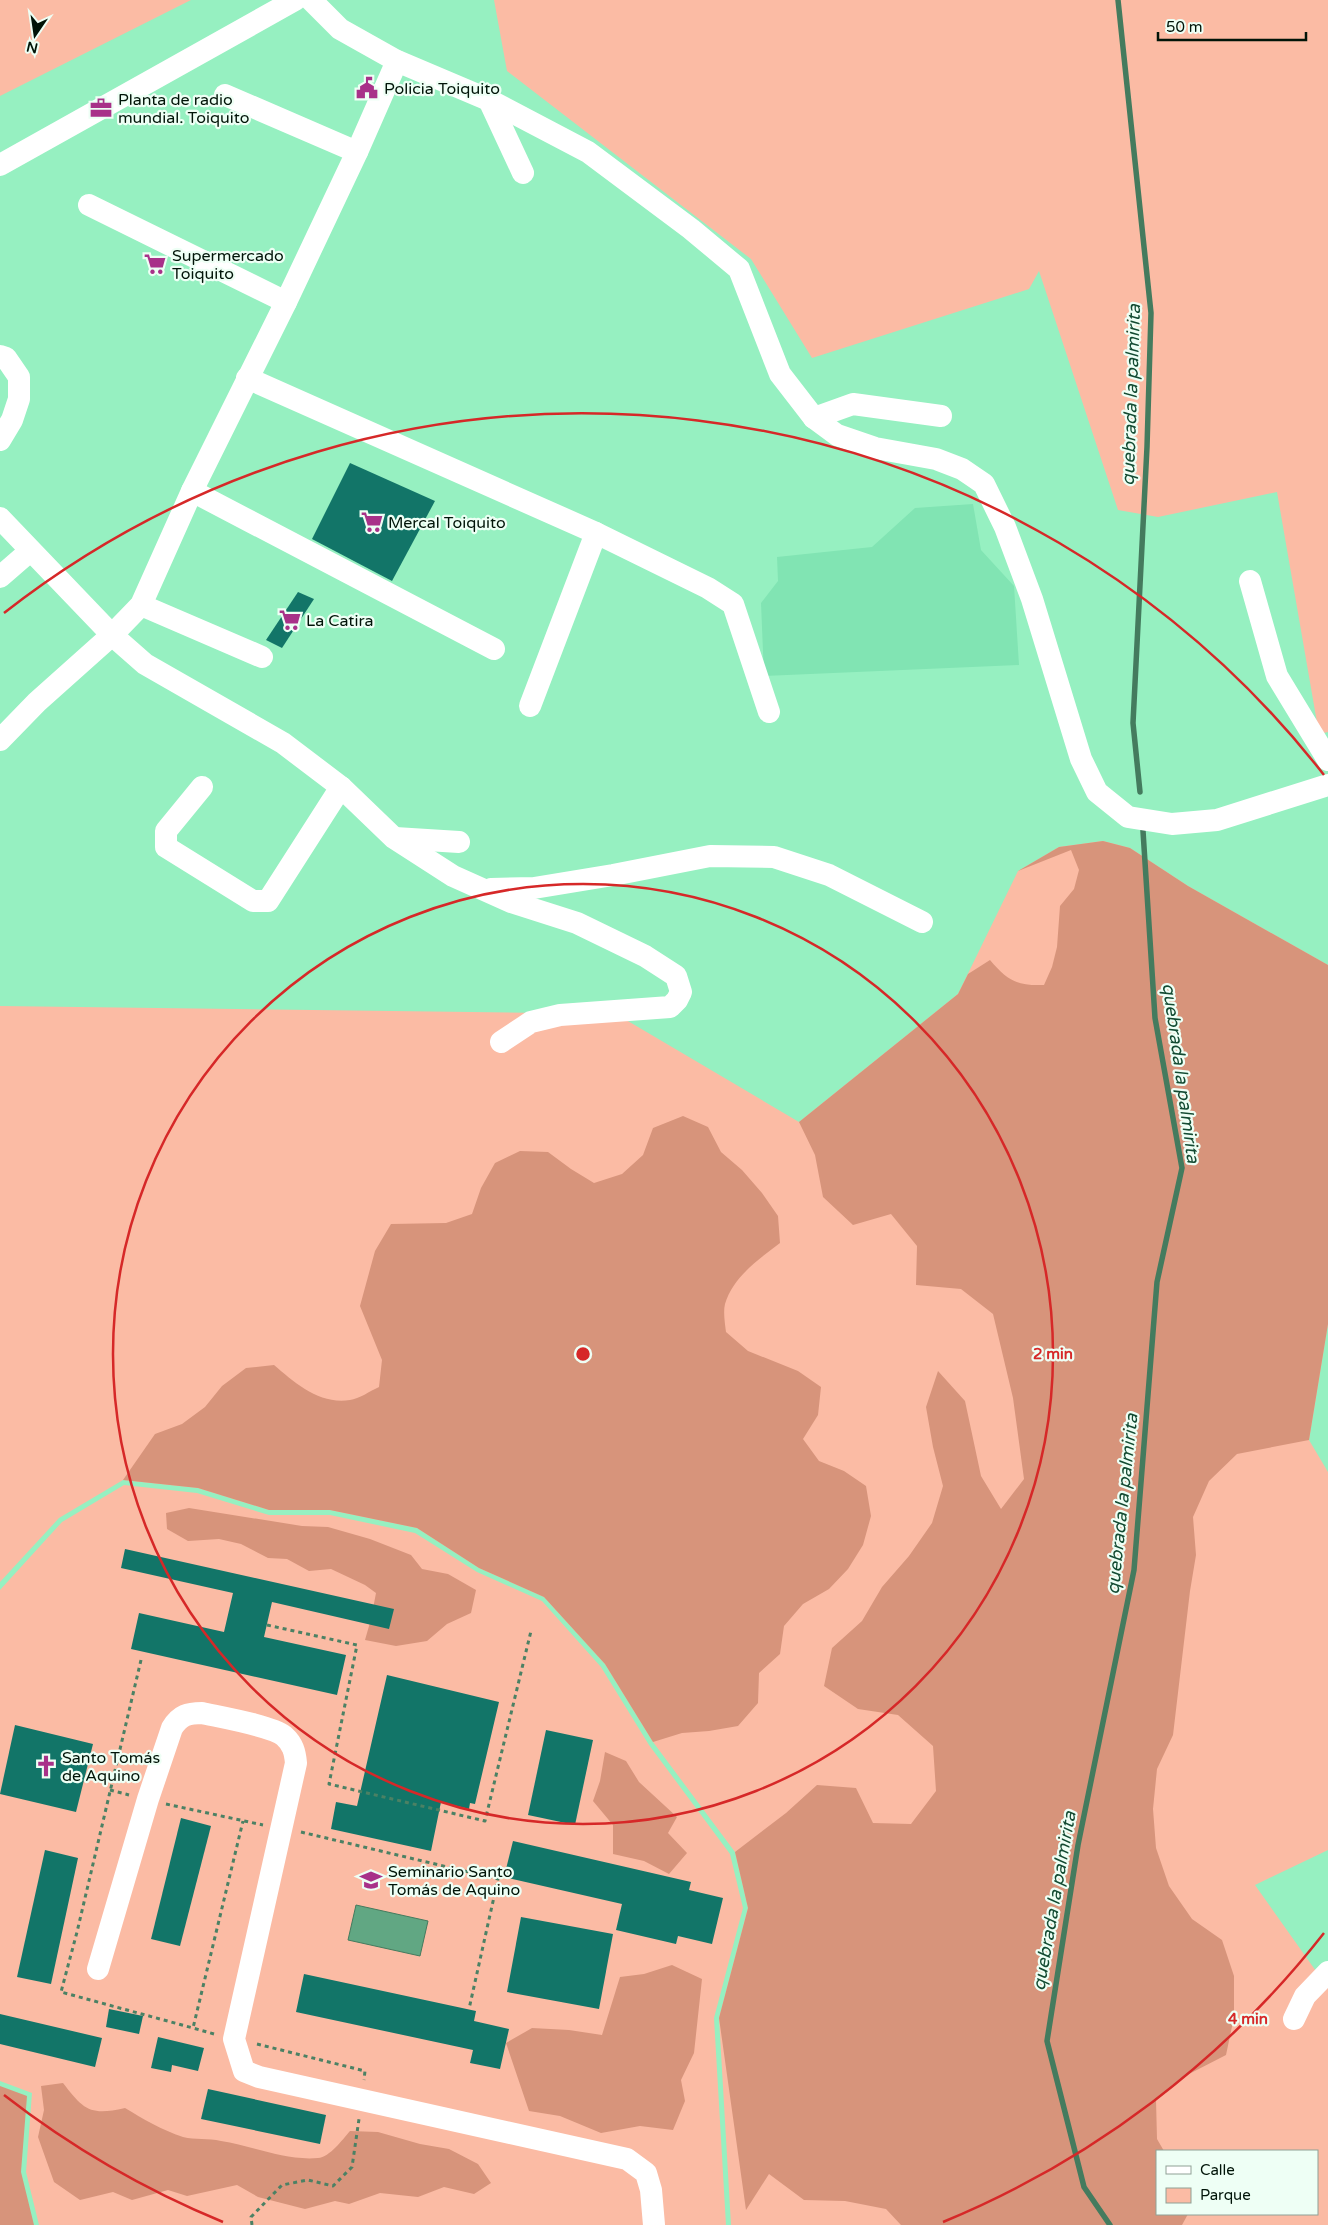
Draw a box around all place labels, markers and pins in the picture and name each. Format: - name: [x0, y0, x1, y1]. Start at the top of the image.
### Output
- public building icon: Policia Toiquito: [354, 75, 380, 101]
- place label: Policia Toiquito: [384, 79, 500, 99]
- place label: Planta de radio mundial. Toiquito: [118, 90, 249, 128]
- office icon: Planta de radio mundial. Toiquito: [88, 95, 114, 121]
- place label: Supermercado Toiquito: [172, 246, 284, 284]
- supermarket icon: Supermercado Toiquito: [142, 251, 168, 277]
- supermarket icon: Mercal Toiquito: [359, 509, 385, 535]
- place label: Mercal Toiquito: [388, 513, 506, 533]
- supermarket icon: La Catira: [277, 607, 303, 633]
- place label: La Catira: [306, 611, 374, 631]
- centre of rings: [574, 1345, 592, 1363]
- place label: Santo Tomás de Aquino: [62, 1748, 160, 1786]
- church icon: Santo Tomás de Aquino: [33, 1753, 59, 1779]
- place label: Seminario Santo Tomás de Aquino: [388, 1862, 520, 1900]
- school or university icon: Seminario Santo Tomás de Aquino: [358, 1867, 384, 1893]

